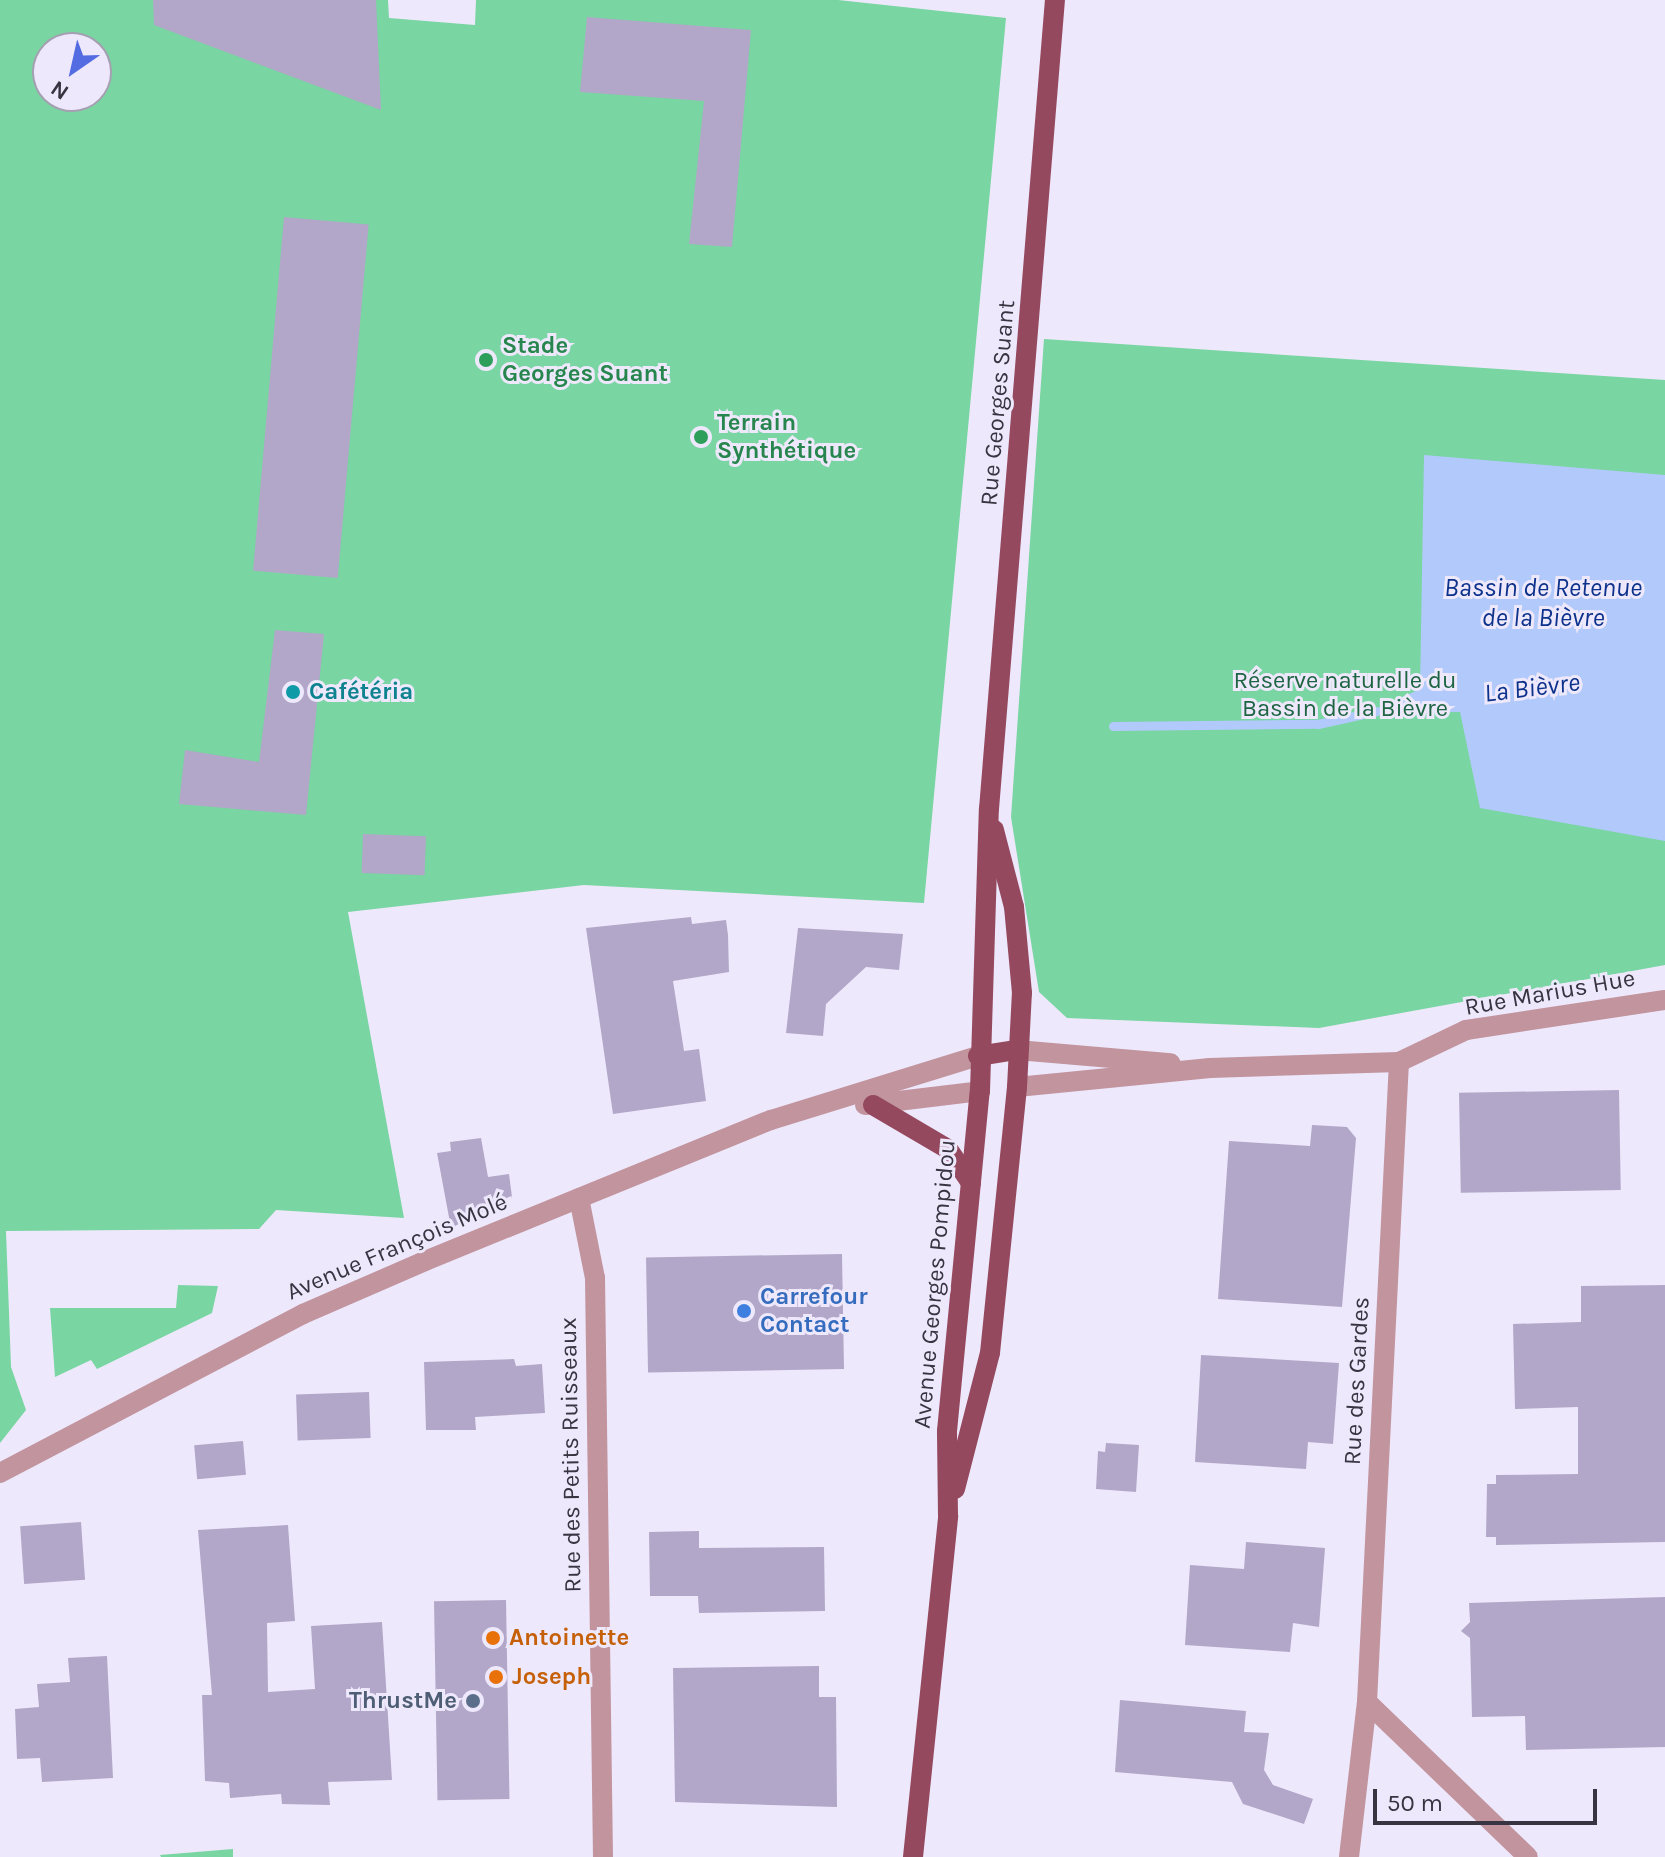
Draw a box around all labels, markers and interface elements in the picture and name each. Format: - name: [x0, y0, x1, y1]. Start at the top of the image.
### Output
- north arrow: [32, 32, 112, 112]
- text: N: [46, 75, 74, 105]
- street label: Rue Georges Suant: [975, 299, 1021, 507]
- place label: Stade Georges Suant: [502, 332, 668, 388]
- marker: Stade Georges Suant: [477, 351, 495, 369]
- place label: Terrain Synthétique: [717, 409, 856, 465]
- marker: Terrain Synthétique: [692, 428, 710, 446]
- water label: Bassin de Retenue de la Bièvre: [1444, 572, 1642, 634]
- park label: Réserve naturelle du Bassin de la Bièvre: [1233, 667, 1457, 723]
- water label: La Bièvre: [1482, 667, 1582, 709]
- place label: Cafétéria: [309, 678, 413, 706]
- marker: Cafétéria: [284, 683, 302, 701]
- street label: Rue Marius Hue: [1463, 964, 1637, 1022]
- street label: Avenue Georges Pompidou: [908, 1138, 962, 1430]
- street label: Avenue François Molé: [282, 1187, 512, 1307]
- place label: Carrefour Contact: [760, 1283, 868, 1339]
- street label: Rue des Gardes: [1338, 1296, 1376, 1466]
- marker: Carrefour Contact: [735, 1302, 753, 1320]
- street label: Rue des Petits Ruisseaux: [554, 1317, 588, 1593]
- place label: Antoinette: [509, 1624, 629, 1652]
- marker: Antoinette: [484, 1629, 502, 1647]
- place label: Joseph: [512, 1663, 591, 1691]
- marker: Joseph: [487, 1668, 505, 1686]
- place label: ThrustMe: [349, 1687, 457, 1715]
- marker: ThrustMe: [464, 1692, 482, 1710]
- scale bar: [1377, 1773, 1601, 1823]
- text: 50 m: [1387, 1789, 1443, 1817]

